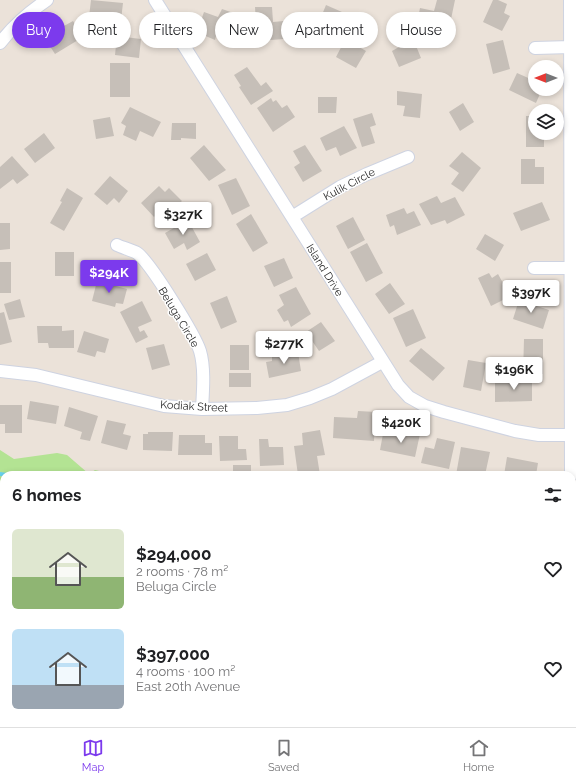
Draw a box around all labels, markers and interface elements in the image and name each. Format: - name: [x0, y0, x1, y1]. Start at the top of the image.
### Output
- chip: Buy: [12, 12, 65, 48]
- chip: Rent: [73, 12, 131, 48]
- chip: Filters: [139, 12, 207, 48]
- chip: New: [215, 12, 273, 48]
- chip: Apartment: [281, 12, 378, 48]
- chip: House: [386, 12, 456, 48]
- north arrow: [528, 60, 564, 96]
- map controls: [528, 60, 564, 140]
- button: layers: [528, 104, 564, 140]
- street label: Kulik Circle: [321, 165, 378, 203]
- pin: $327K: [155, 202, 211, 236]
- text: $327K: [164, 207, 202, 222]
- street label: Island Drive: [303, 242, 346, 299]
- pin: $294K: [81, 260, 137, 294]
- text: $294K: [89, 265, 129, 280]
- pin: $397K: [503, 280, 559, 314]
- street label: Beluga Circle: [155, 285, 202, 350]
- text: $397K: [511, 285, 551, 300]
- pin: $277K: [256, 331, 312, 365]
- text: $277K: [265, 336, 303, 351]
- pin: $196K: [486, 357, 542, 391]
- text: $196K: [495, 362, 533, 377]
- street label: Kodiak Street: [160, 398, 228, 415]
- pin: $420K: [373, 410, 429, 444]
- text: $420K: [381, 415, 421, 430]
- icon: filters: [542, 484, 564, 506]
- text: 6 homes: [12, 485, 81, 505]
- text: $294,000: [136, 544, 211, 564]
- icon: home: [44, 545, 92, 593]
- icon: heart: [542, 558, 564, 580]
- text: 2 rooms · 78 m²: [136, 564, 228, 579]
- text: Beluga Circle: [136, 579, 216, 594]
- text: $397,000: [136, 644, 210, 664]
- icon: home: [44, 645, 92, 693]
- icon: heart: [542, 658, 564, 680]
- text: 4 rooms · 100 m²: [136, 664, 235, 679]
- text: East 20th Avenue: [136, 679, 240, 694]
- tab: Map: [82, 737, 104, 774]
- tab: Saved: [268, 737, 299, 774]
- tab: Home: [463, 737, 494, 774]

